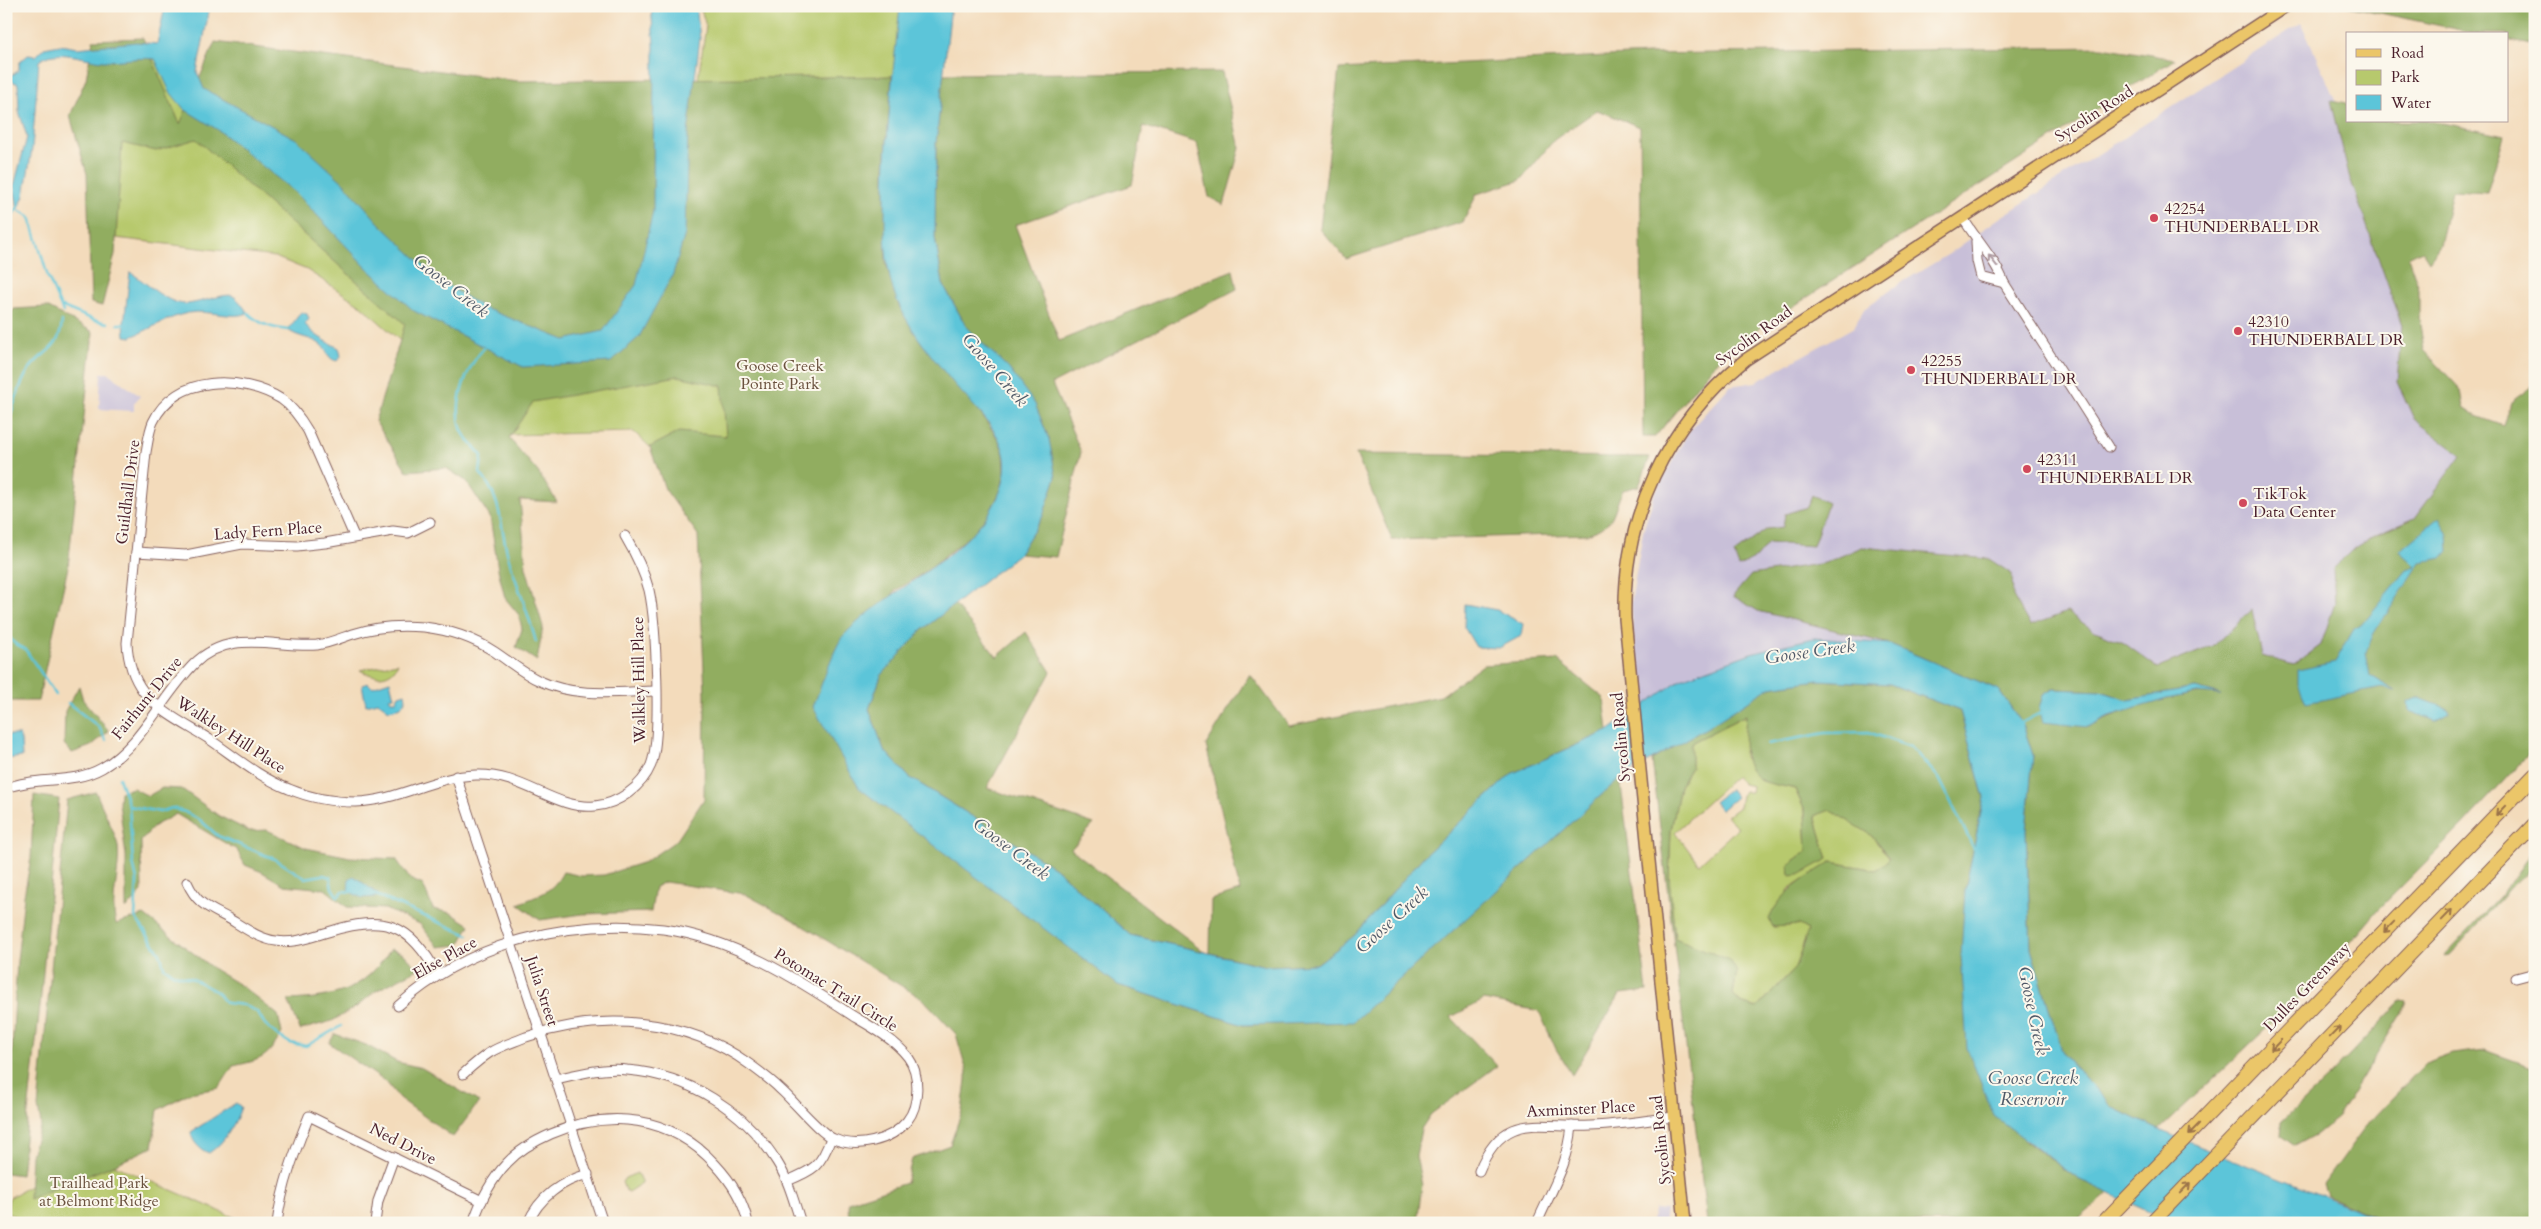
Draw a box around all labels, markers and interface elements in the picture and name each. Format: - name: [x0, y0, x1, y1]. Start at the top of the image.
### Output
- legend: [2346, 32, 2508, 122]
- text: Road: [2391, 43, 2424, 63]
- text: Park: [2391, 67, 2420, 87]
- street label: Sycolin Road: [2050, 80, 2138, 148]
- text: Water: [2390, 93, 2432, 113]
- place label: 42254 THUNDERBALL DR: [2164, 198, 2320, 238]
- marker: 42254 THUNDERBALL DR: [2148, 212, 2160, 224]
- water label: Goose Creek: [408, 248, 494, 324]
- one-way arrow: [1987, 254, 1998, 267]
- street label: Sycolin Road: [1711, 301, 1797, 371]
- place label: 42310 THUNDERBALL DR: [2248, 311, 2404, 351]
- marker: 42310 THUNDERBALL DR: [2232, 325, 2244, 337]
- water label: Goose Creek: [956, 328, 1034, 412]
- place label: 42255 THUNDERBALL DR: [1921, 350, 2077, 390]
- park label: Goose Creek Pointe Park: [736, 355, 824, 395]
- marker: 42255 THUNDERBALL DR: [1905, 364, 1917, 376]
- street label: Guildhall Drive: [111, 438, 145, 546]
- place label: 42311 THUNDERBALL DR: [2037, 449, 2193, 489]
- marker: 42311 THUNDERBALL DR: [2021, 463, 2033, 475]
- place label: TikTok Data Center: [2253, 483, 2336, 523]
- marker: TikTok Data Center: [2237, 497, 2249, 509]
- street label: Lady Fern Place: [213, 516, 323, 546]
- street label: Walkley Hill Place: [627, 617, 651, 744]
- water label: Goose Creek: [1764, 633, 1857, 671]
- street label: Fairhunt Drive: [107, 652, 187, 744]
- street label: Walkley Hill Place: [171, 691, 290, 779]
- street label: Sycolin Road: [1606, 691, 1636, 783]
- one-way arrow: [2495, 804, 2507, 817]
- water label: Goose Creek: [967, 812, 1055, 886]
- water label: Goose Creek: [1350, 880, 1434, 959]
- one-way arrow: [2441, 909, 2453, 921]
- one-way arrow: [2383, 921, 2395, 933]
- street label: Elise Place: [409, 931, 481, 985]
- street label: Dulles Greenway: [2258, 937, 2356, 1037]
- street label: Potomac Trail Circle: [770, 943, 902, 1037]
- street label: Julia Street: [520, 951, 564, 1029]
- water label: Goose Creek: [2011, 964, 2055, 1058]
- one-way arrow: [2329, 1026, 2341, 1039]
- one-way arrow: [2270, 1038, 2282, 1051]
- water label: Goose Creek Reservoir: [1988, 1066, 2078, 1112]
- street label: Sycolin Road: [1645, 1094, 1677, 1186]
- street label: Axminster Place: [1526, 1095, 1636, 1123]
- street label: Ned Drive: [366, 1118, 440, 1170]
- one-way arrow: [2188, 1123, 2200, 1136]
- park label: Trailhead Park at Belmont Ridge: [39, 1172, 159, 1212]
- one-way arrow: [2179, 1181, 2191, 1194]

